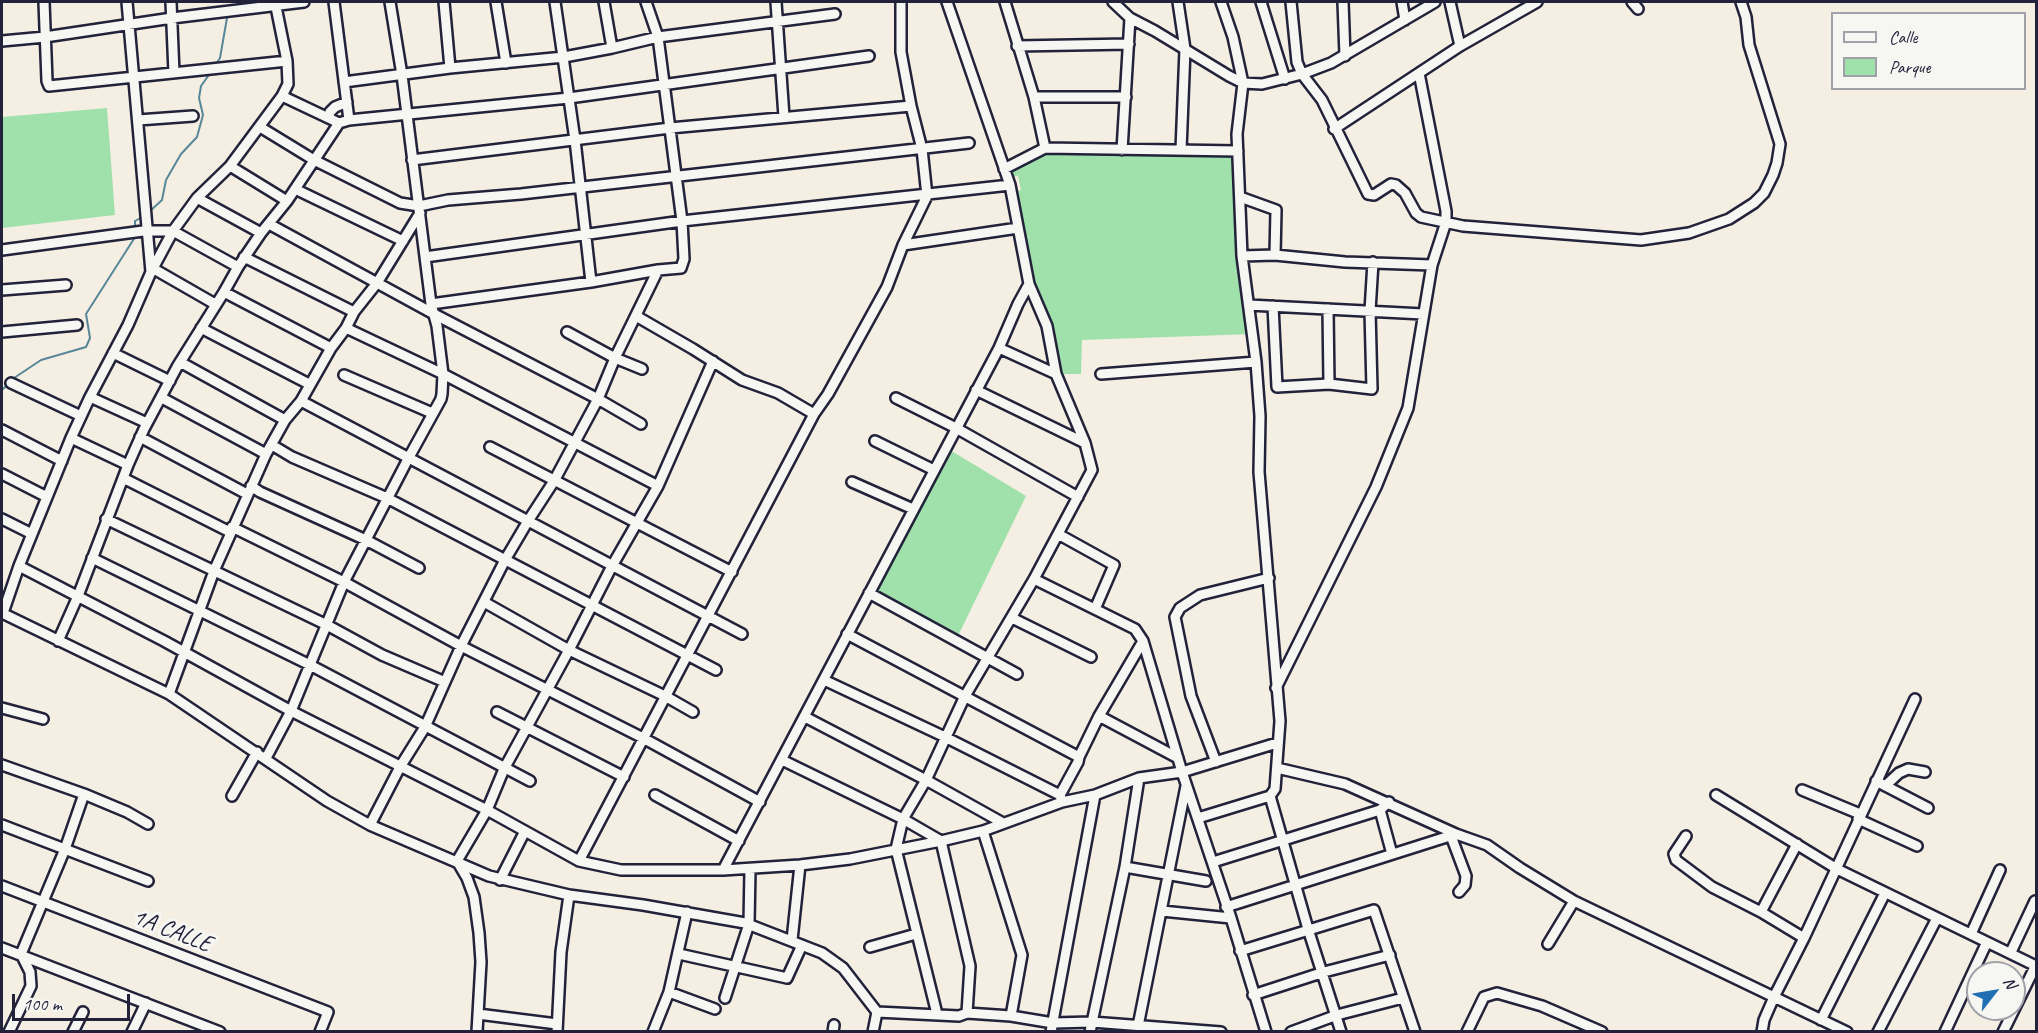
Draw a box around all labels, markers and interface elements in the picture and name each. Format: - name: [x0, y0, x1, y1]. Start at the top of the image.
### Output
- legend: [1831, 12, 2026, 90]
- text: Calle: [1889, 26, 1917, 48]
- text: Parque: [1889, 56, 1930, 78]
- street label: 1A CALLE: [128, 903, 216, 959]
- north arrow: [1966, 961, 2026, 1021]
- text: N: [1999, 973, 2021, 992]
- scale bar: [15, 982, 134, 1020]
- text: 100 m: [23, 993, 62, 1015]

